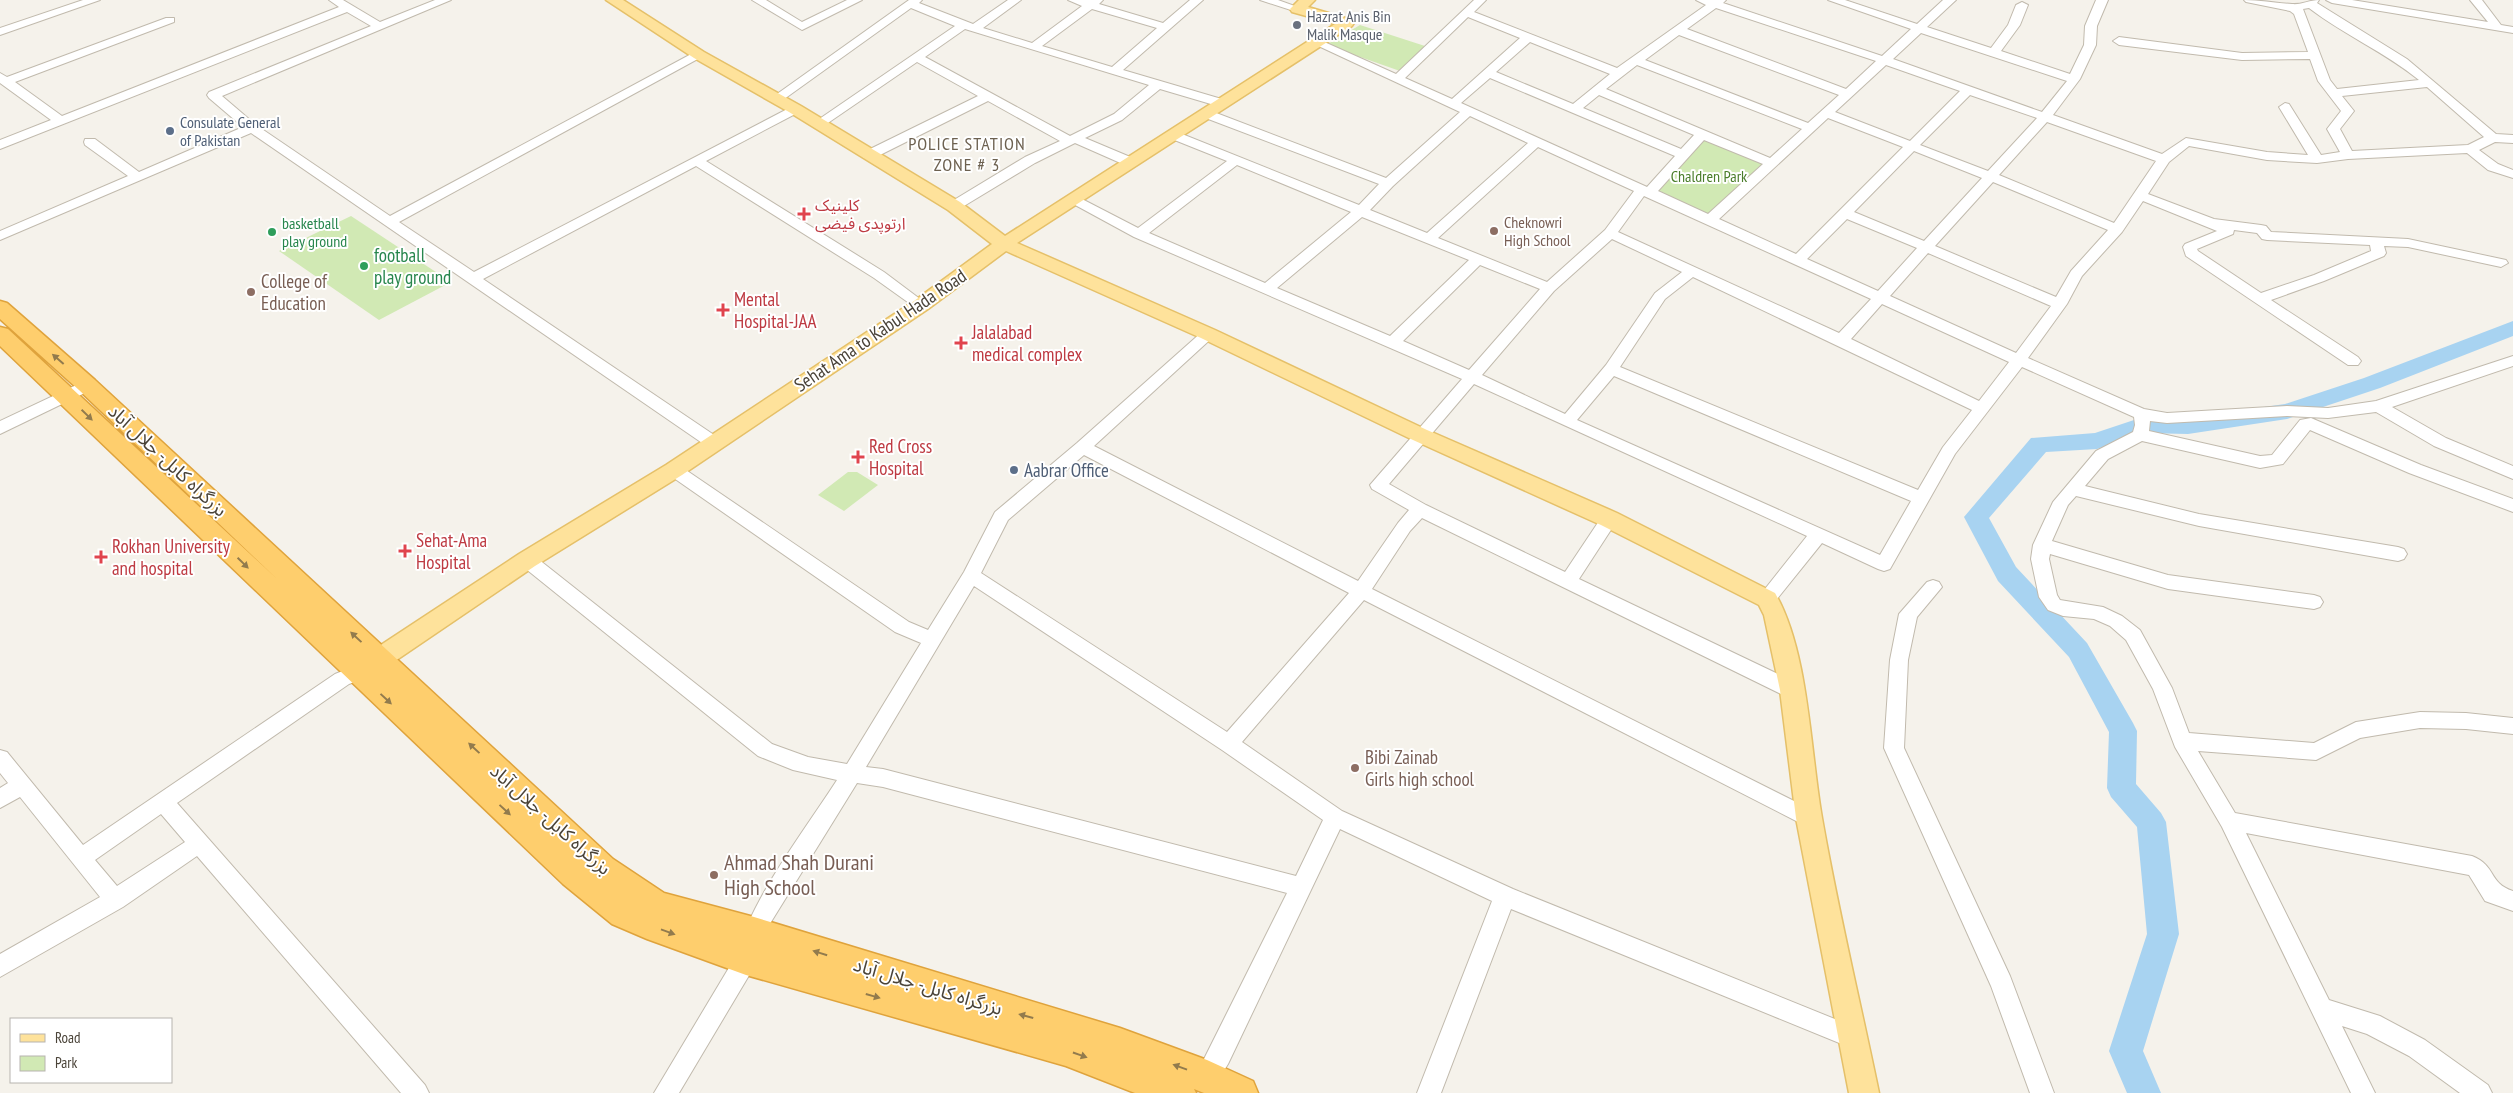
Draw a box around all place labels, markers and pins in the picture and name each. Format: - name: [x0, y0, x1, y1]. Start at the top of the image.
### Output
- place label: Hazrat Anis Bin Malik Masque: [1307, 6, 1391, 44]
- marker: Hazrat Anis Bin Malik Masque: [1291, 19, 1303, 31]
- place label: Consulate General of Pakistan: [180, 112, 280, 150]
- marker: Consulate General of Pakistan: [164, 125, 176, 137]
- place label: کلینیک ارتوپدی فیضی: [815, 195, 905, 234]
- marker: کلینیک ارتوپدی فیضی: [797, 207, 811, 221]
- place label: Cheknowri High School: [1504, 212, 1571, 250]
- place label: basketball play ground: [282, 213, 347, 251]
- marker: Cheknowri High School: [1488, 225, 1500, 237]
- marker: basketball play ground: [266, 226, 278, 238]
- place label: football play ground: [374, 243, 451, 289]
- marker: football play ground: [358, 260, 370, 272]
- place label: College of Education: [261, 269, 328, 315]
- marker: College of Education: [245, 286, 257, 298]
- place label: Mental Hospital-JAA: [734, 287, 817, 333]
- marker: Mental Hospital-JAA: [716, 303, 730, 317]
- place label: Jalalabad medical complex: [971, 320, 1083, 366]
- marker: Jalalabad medical complex: [954, 336, 968, 350]
- place label: Red Cross Hospital: [869, 434, 932, 480]
- marker: Red Cross Hospital: [851, 450, 865, 464]
- place label: Aabrar Office: [1024, 458, 1109, 482]
- marker: Aabrar Office: [1008, 464, 1020, 476]
- place label: Sehat-Ama Hospital: [416, 528, 487, 574]
- place label: Rokhan University and hospital: [112, 534, 231, 580]
- marker: Sehat-Ama Hospital: [398, 544, 412, 558]
- marker: Rokhan University and hospital: [94, 550, 108, 564]
- place label: Bibi Zainab Girls high school: [1365, 745, 1475, 791]
- marker: Bibi Zainab Girls high school: [1349, 762, 1361, 774]
- place label: Ahmad Shah Durani High School: [724, 848, 874, 901]
- marker: Ahmad Shah Durani High School: [708, 869, 720, 881]

